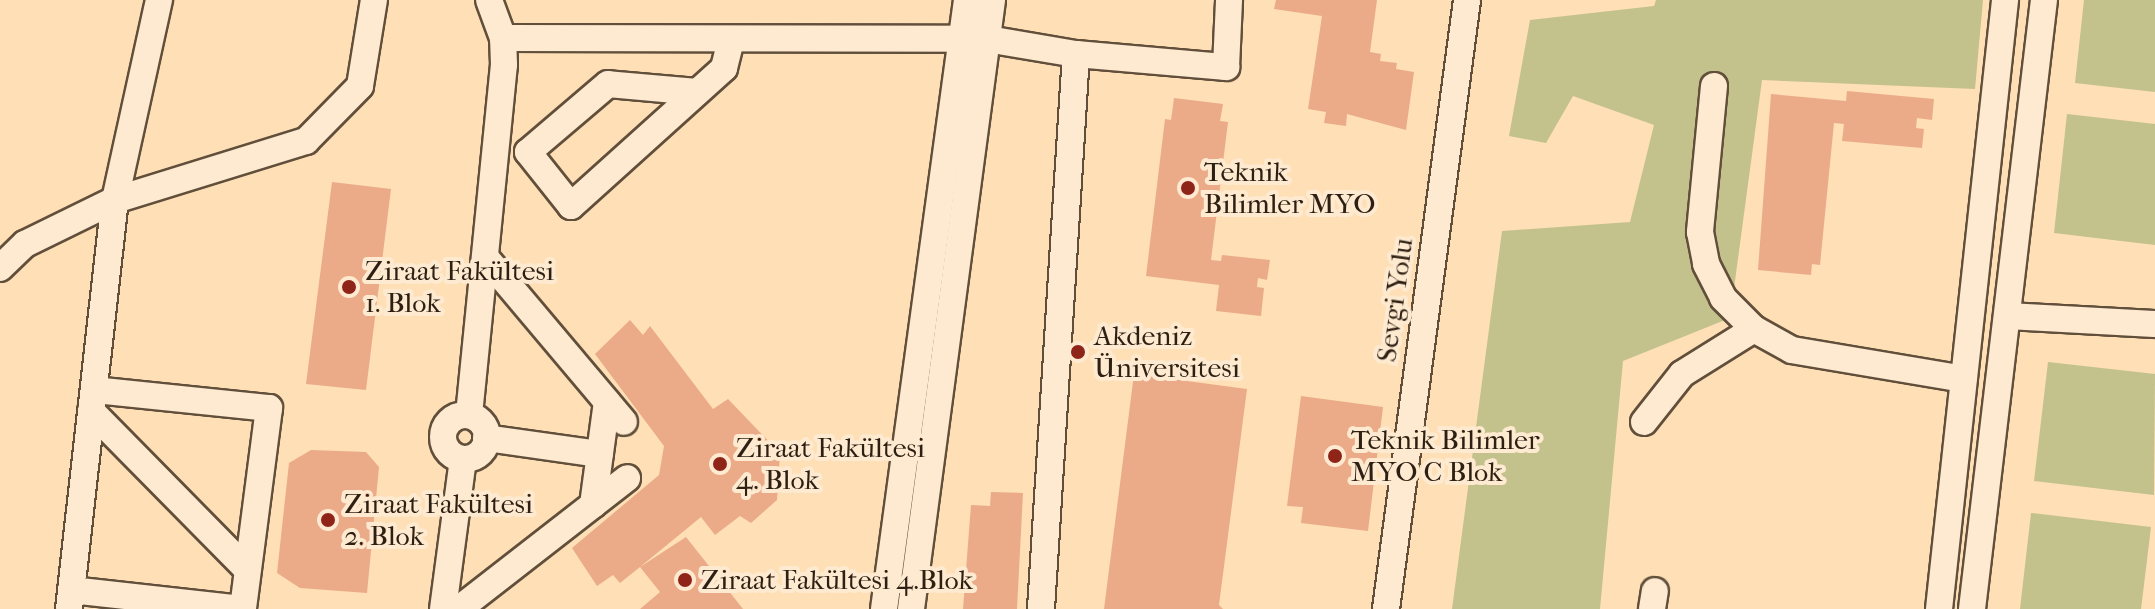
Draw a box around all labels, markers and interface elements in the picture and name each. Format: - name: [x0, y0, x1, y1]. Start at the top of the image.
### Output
- place label: Teknik Bilimler MYO: [1204, 155, 1376, 221]
- marker: Teknik Bilimler MYO: [1179, 179, 1197, 197]
- street label: Sevgi Yolu: [1370, 236, 1420, 364]
- place label: Ziraat Fakültesi 1. Blok: [365, 254, 554, 320]
- marker: Ziraat Fakültesi 1. Blok: [340, 278, 358, 296]
- place label: Akdeniz Üniversitesi: [1094, 319, 1240, 385]
- marker: Akdeniz Üniversitesi: [1069, 343, 1087, 361]
- place label: Teknik Bilimler MYO C Blok: [1351, 423, 1540, 489]
- place label: Ziraat Fakültesi 4. Blok: [736, 431, 925, 497]
- marker: Teknik Bilimler MYO C Blok: [1326, 447, 1344, 465]
- marker: Ziraat Fakültesi 4. Blok: [711, 455, 729, 473]
- place label: Ziraat Fakültesi 2. Blok: [344, 487, 533, 553]
- marker: Ziraat Fakültesi 2. Blok: [319, 511, 337, 529]
- place label: Ziraat Fakültesi 4.Blok: [701, 563, 973, 597]
- marker: Ziraat Fakültesi 4.Blok: [676, 571, 694, 589]

